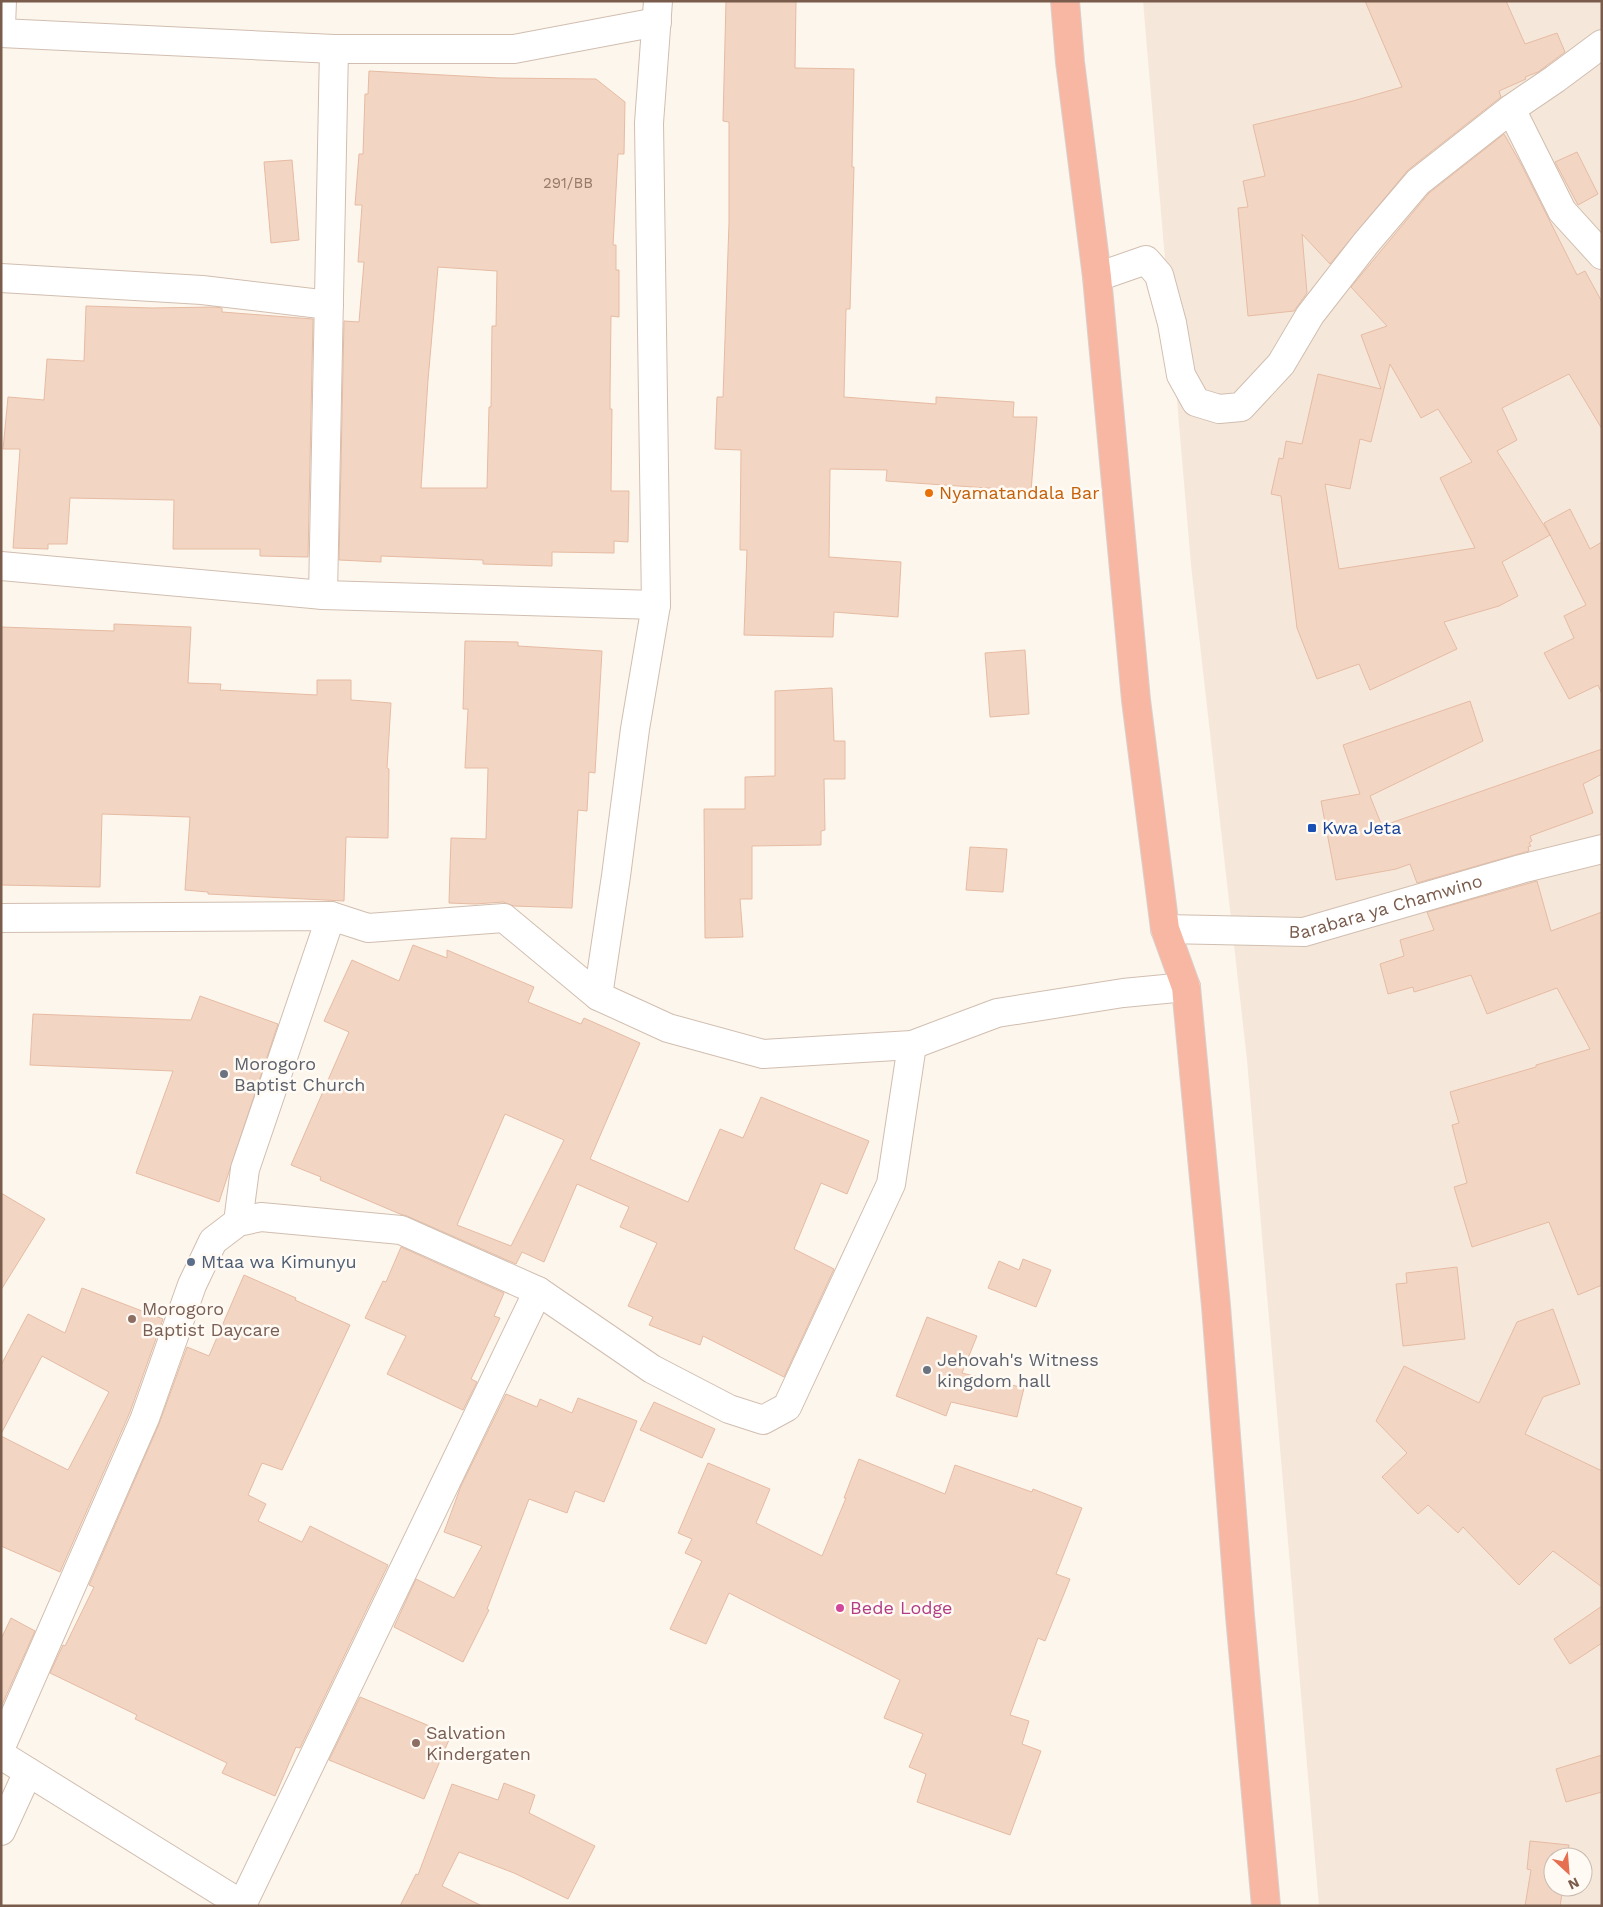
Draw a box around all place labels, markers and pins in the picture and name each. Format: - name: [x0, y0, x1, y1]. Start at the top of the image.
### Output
- place label: Nyamatandala Bar: [939, 482, 1100, 503]
- marker: Nyamatandala Bar: [923, 487, 935, 499]
- place label: Kwa Jeta: [1322, 817, 1401, 838]
- marker: Kwa Jeta: [1306, 822, 1318, 834]
- place label: Morogoro Baptist Church: [234, 1053, 365, 1095]
- marker: Morogoro Baptist Church: [218, 1068, 230, 1080]
- place label: Mtaa wa Kimunyu: [201, 1251, 357, 1272]
- marker: Mtaa wa Kimunyu: [185, 1256, 197, 1268]
- place label: Morogoro Baptist Daycare: [142, 1298, 280, 1340]
- marker: Morogoro Baptist Daycare: [126, 1313, 138, 1325]
- place label: Jehovah's Witness kingdom hall: [937, 1349, 1099, 1391]
- marker: Jehovah's Witness kingdom hall: [921, 1364, 933, 1376]
- place label: Bede Lodge: [850, 1597, 953, 1618]
- marker: Bede Lodge: [834, 1602, 846, 1614]
- place label: Salvation Kindergaten: [426, 1722, 531, 1764]
- marker: Salvation Kindergaten: [410, 1737, 422, 1749]

